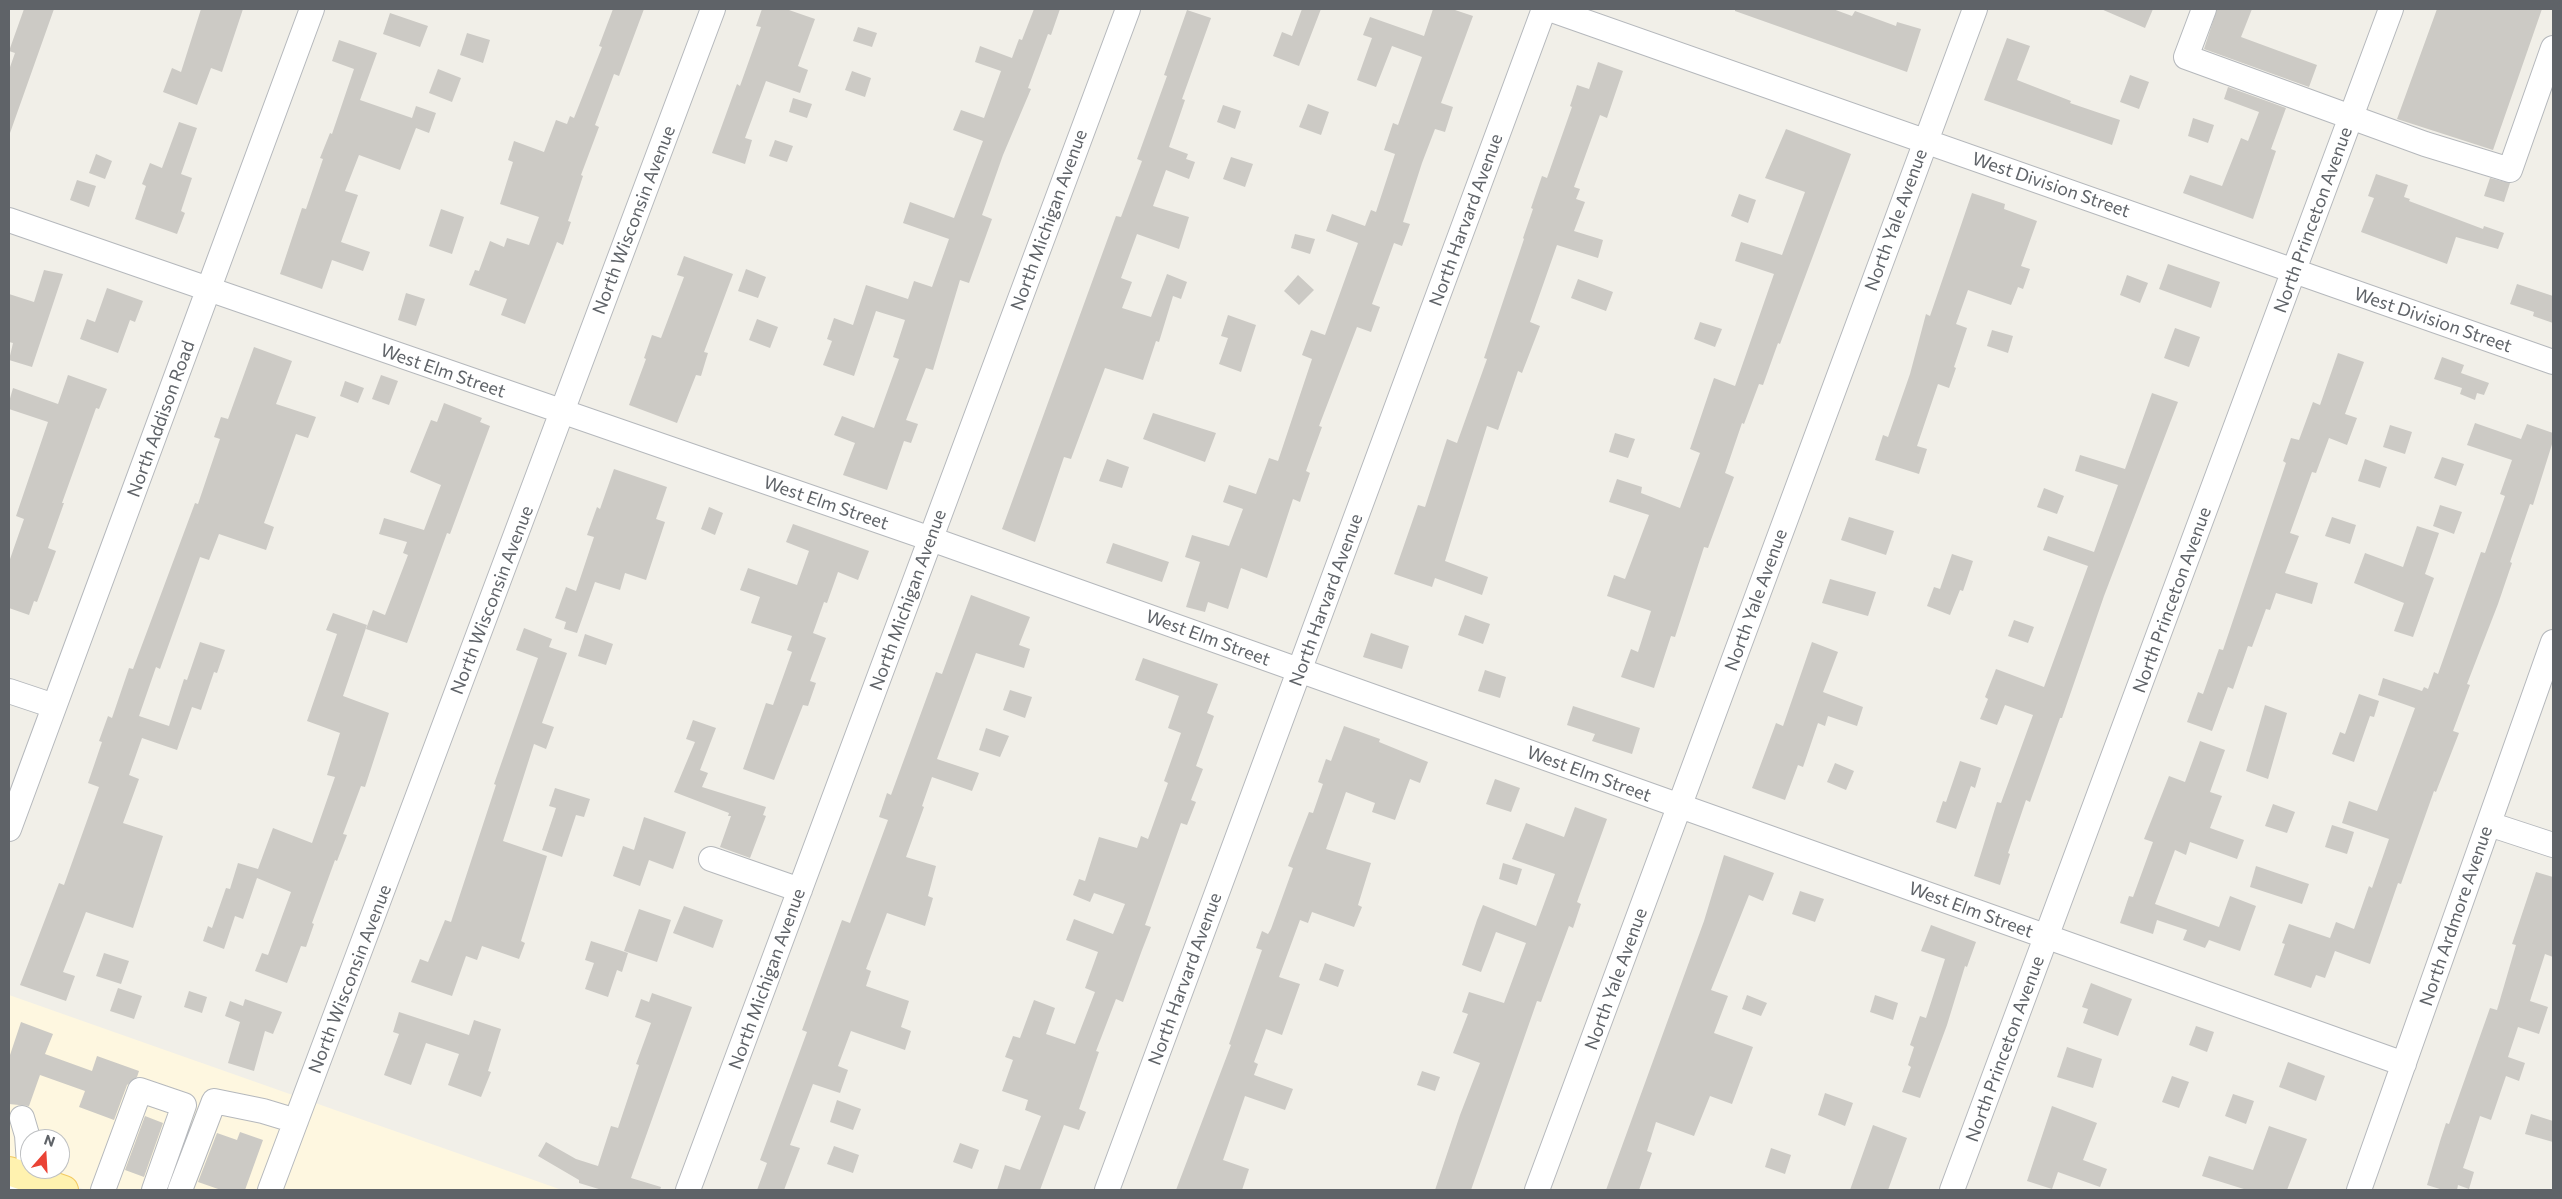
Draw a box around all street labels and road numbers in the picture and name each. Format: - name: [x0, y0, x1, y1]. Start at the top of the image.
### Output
- street label: North Wisconsin Avenue: [588, 123, 680, 317]
- street label: North Princeton Avenue: [2269, 124, 2357, 316]
- street label: North Michigan Avenue: [1006, 126, 1092, 314]
- street label: North Harvard Avenue: [1425, 131, 1507, 309]
- street label: North Yale Avenue: [1860, 146, 1932, 294]
- street label: West Division Street: [1969, 148, 2133, 222]
- street label: West Division Street: [2351, 283, 2515, 357]
- street label: North Addison Road: [123, 338, 199, 500]
- street label: West Elm Street: [378, 339, 508, 403]
- street label: West Elm Street: [761, 471, 891, 535]
- street label: North Wisconsin Avenue: [446, 503, 538, 697]
- street label: North Princeton Avenue: [2128, 504, 2216, 696]
- street label: North Michigan Avenue: [865, 506, 951, 694]
- street label: North Harvard Avenue: [1285, 511, 1367, 689]
- street label: North Yale Avenue: [1720, 526, 1792, 674]
- street label: West Elm Street: [1143, 605, 1273, 671]
- street label: West Elm Street: [1524, 741, 1654, 807]
- street label: North Ardmore Avenue: [2415, 823, 2497, 1009]
- street label: West Elm Street: [1906, 877, 2036, 943]
- street label: North Wisconsin Avenue: [304, 882, 396, 1076]
- street label: North Michigan Avenue: [724, 885, 810, 1073]
- street label: North Harvard Avenue: [1144, 890, 1226, 1068]
- street label: North Yale Avenue: [1580, 905, 1652, 1053]
- street label: North Princeton Avenue: [1961, 953, 2049, 1145]

